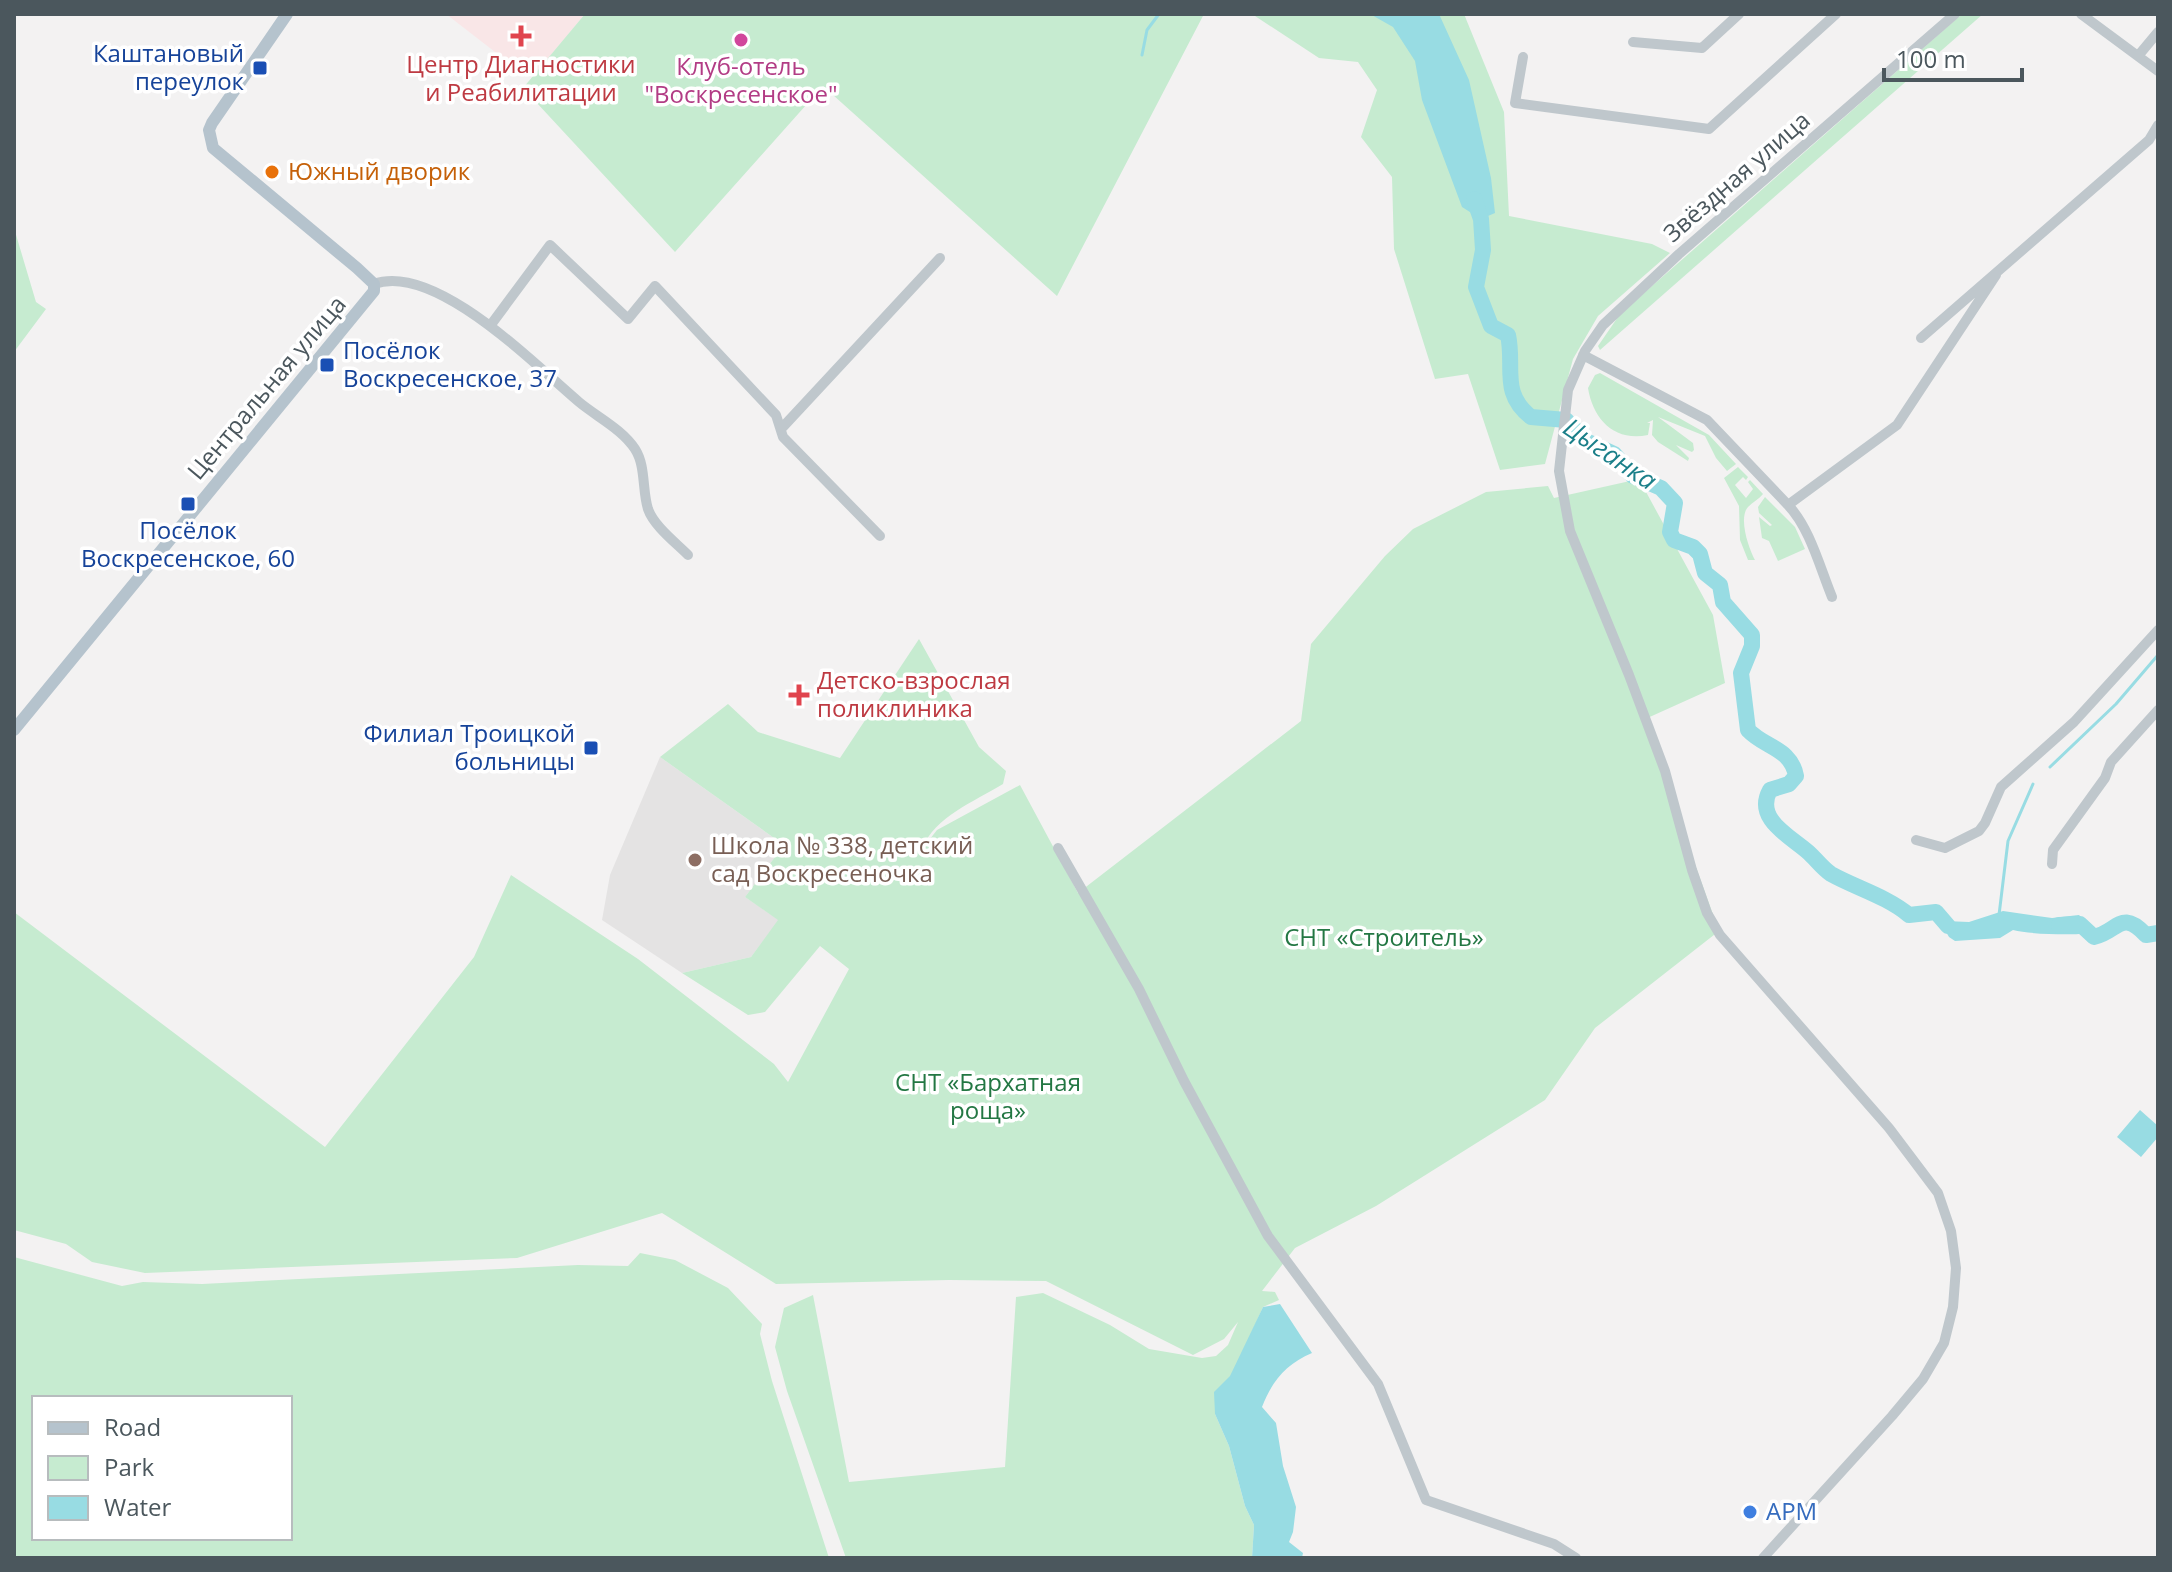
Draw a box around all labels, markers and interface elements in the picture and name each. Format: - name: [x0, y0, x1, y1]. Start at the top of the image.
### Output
- marker: Центр Диагностики и Реабилитации: [510, 25, 532, 47]
- marker: Клуб-отель "Воскресенское": [732, 31, 750, 49]
- scale bar: [1884, 32, 2022, 82]
- place label: Каштановый переулок: [93, 36, 245, 97]
- text: 100 m: [1896, 42, 1966, 75]
- place label: Центр Диагностики и Реабилитации: [406, 47, 636, 108]
- place label: Клуб-отель "Воскресенское": [644, 49, 838, 110]
- marker: Каштановый переулок: [251, 59, 269, 77]
- street label: Звёздная улица: [1656, 103, 1816, 249]
- place label: Южный дворик: [288, 154, 471, 187]
- marker: Южный дворик: [263, 163, 281, 181]
- street label: Центральная улица: [179, 288, 353, 486]
- place label: Посёлок Воскресенское, 37: [343, 333, 557, 394]
- marker: Посёлок Воскресенское, 37: [318, 356, 336, 374]
- water label: Цыганка: [1557, 409, 1665, 498]
- marker: Посёлок Воскресенское, 60: [179, 495, 197, 513]
- place label: Посёлок Воскресенское, 60: [81, 513, 295, 574]
- place label: Детско-взрослая поликлиника: [817, 663, 1011, 724]
- marker: Детско-взрослая поликлиника: [788, 684, 810, 706]
- place label: Филиал Троицкой больницы: [364, 716, 575, 777]
- marker: Филиал Троицкой больницы: [582, 739, 600, 757]
- place label: Школа № 338, детский сад Воскресеночка: [711, 828, 973, 889]
- marker: Школа № 338, детский сад Воскресеночка: [686, 851, 704, 869]
- park label: СНТ «Строитель»: [1284, 920, 1484, 953]
- park label: СНТ «Бархатная роща»: [895, 1065, 1081, 1126]
- legend: [32, 1396, 292, 1540]
- text: Road: [104, 1410, 161, 1443]
- text: Park: [104, 1450, 155, 1483]
- text: Water: [104, 1490, 172, 1523]
- place label: АРМ: [1766, 1494, 1817, 1527]
- marker: АРМ: [1741, 1503, 1759, 1521]

